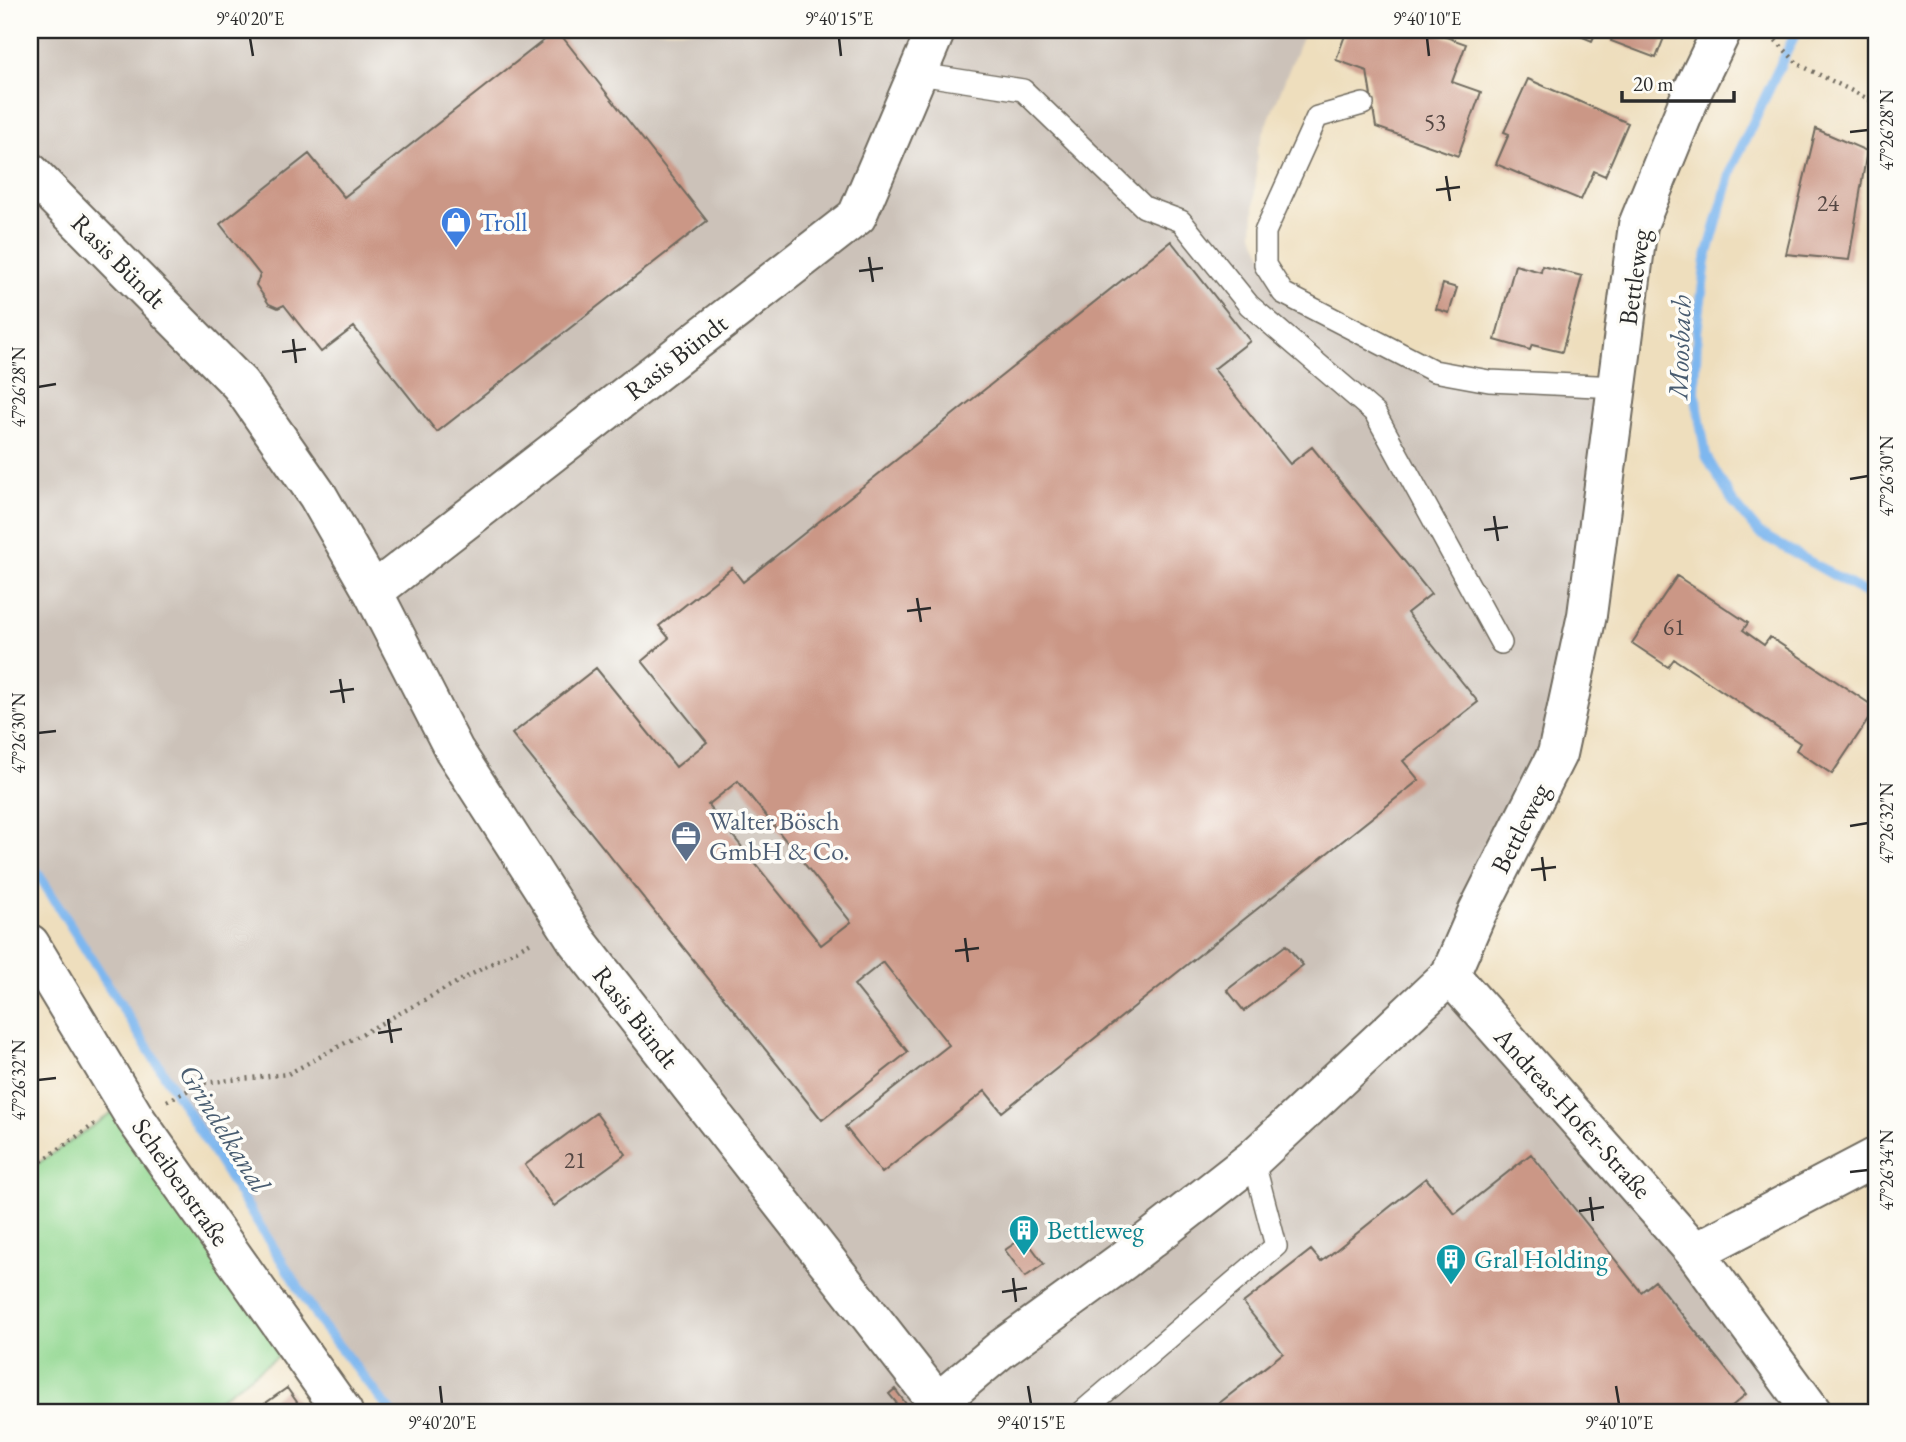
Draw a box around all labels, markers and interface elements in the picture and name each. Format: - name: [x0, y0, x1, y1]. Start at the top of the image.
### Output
- text: 9°40'20"E: [216, 7, 284, 30]
- text: 9°40'15"E: [805, 7, 873, 30]
- text: 9°40'10"E: [1393, 7, 1461, 30]
- scale bar: [1622, 60, 1734, 104]
- text: 20 m: [1633, 70, 1674, 97]
- text: 47°26'28"N: [1875, 89, 1898, 170]
- house number: 53: [1424, 107, 1446, 137]
- house number: 24: [1817, 188, 1840, 218]
- shop icon: Troll: [439, 205, 473, 249]
- place label: Troll: [479, 205, 527, 239]
- street label: Rasis Bündt: [64, 206, 174, 316]
- street label: Bettleweg: [1610, 226, 1658, 327]
- water label: Moosbach: [1659, 294, 1699, 402]
- street label: Rasis Bündt: [618, 306, 734, 408]
- text: 47°26'28"N: [7, 346, 30, 427]
- text: 47°26'30"N: [1875, 435, 1898, 516]
- house number: 61: [1663, 612, 1685, 642]
- text: 47°26'30"N: [7, 692, 30, 773]
- street label: Bettleweg: [1483, 777, 1557, 879]
- text: 47°26'32"N: [1875, 782, 1898, 863]
- place label: Walter Bösch GmbH & Co.: [709, 804, 849, 868]
- office icon: Walter Bösch GmbH & Co.: [669, 819, 703, 863]
- street label: Rasis Bündt: [585, 959, 687, 1075]
- street label: Andreas-Hofer-Straße: [1486, 1019, 1659, 1206]
- text: 47°26'32"N: [7, 1039, 30, 1120]
- water label: Grindelkanal: [171, 1057, 279, 1200]
- street label: Scheibenstraße: [124, 1111, 238, 1253]
- text: 47°26'34"N: [1875, 1129, 1898, 1210]
- house number: 21: [564, 1145, 586, 1175]
- building icon: Bettleweg: [1007, 1213, 1041, 1257]
- place label: Bettleweg: [1047, 1213, 1144, 1247]
- building icon: Gral Holding: [1434, 1242, 1468, 1286]
- place label: Gral Holding: [1474, 1242, 1608, 1276]
- text: 9°40'20"E: [408, 1411, 476, 1434]
- text: 9°40'15"E: [997, 1411, 1065, 1434]
- text: 9°40'10"E: [1585, 1411, 1653, 1434]

